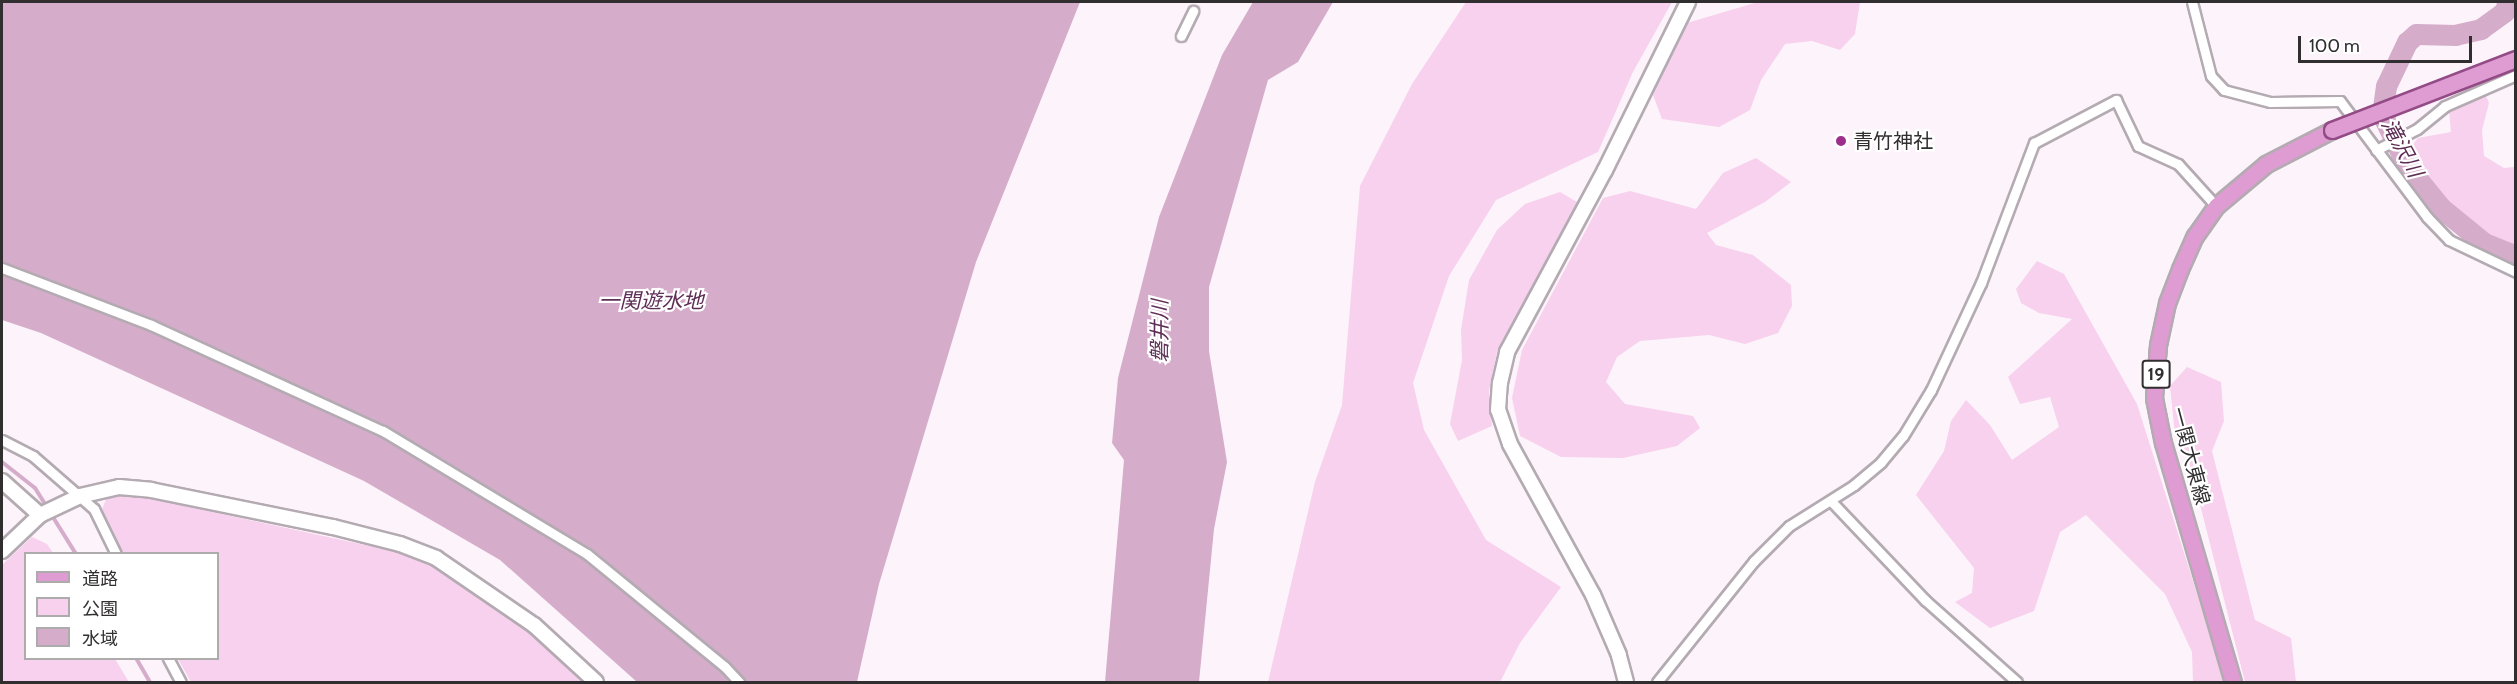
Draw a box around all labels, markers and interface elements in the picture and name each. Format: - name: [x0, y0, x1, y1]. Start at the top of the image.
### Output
- scale bar: [2301, 24, 2475, 62]
- text: 100 m: [2309, 35, 2360, 57]
- water label: 滝沢川: [2376, 114, 2428, 182]
- place label: 青竹神社: [1853, 129, 1933, 153]
- marker: 青竹神社: [1834, 134, 1848, 148]
- water label: 一関遊水地: [599, 288, 703, 314]
- water label: 磐井川: [1147, 300, 1173, 362]
- road number: 19: [2141, 359, 2171, 389]
- street label: 一関大東線: [2165, 405, 2215, 507]
- legend: [24, 552, 219, 660]
- text: 道路: [82, 568, 118, 590]
- text: 公園: [82, 598, 118, 620]
- text: 水域: [82, 628, 118, 650]

